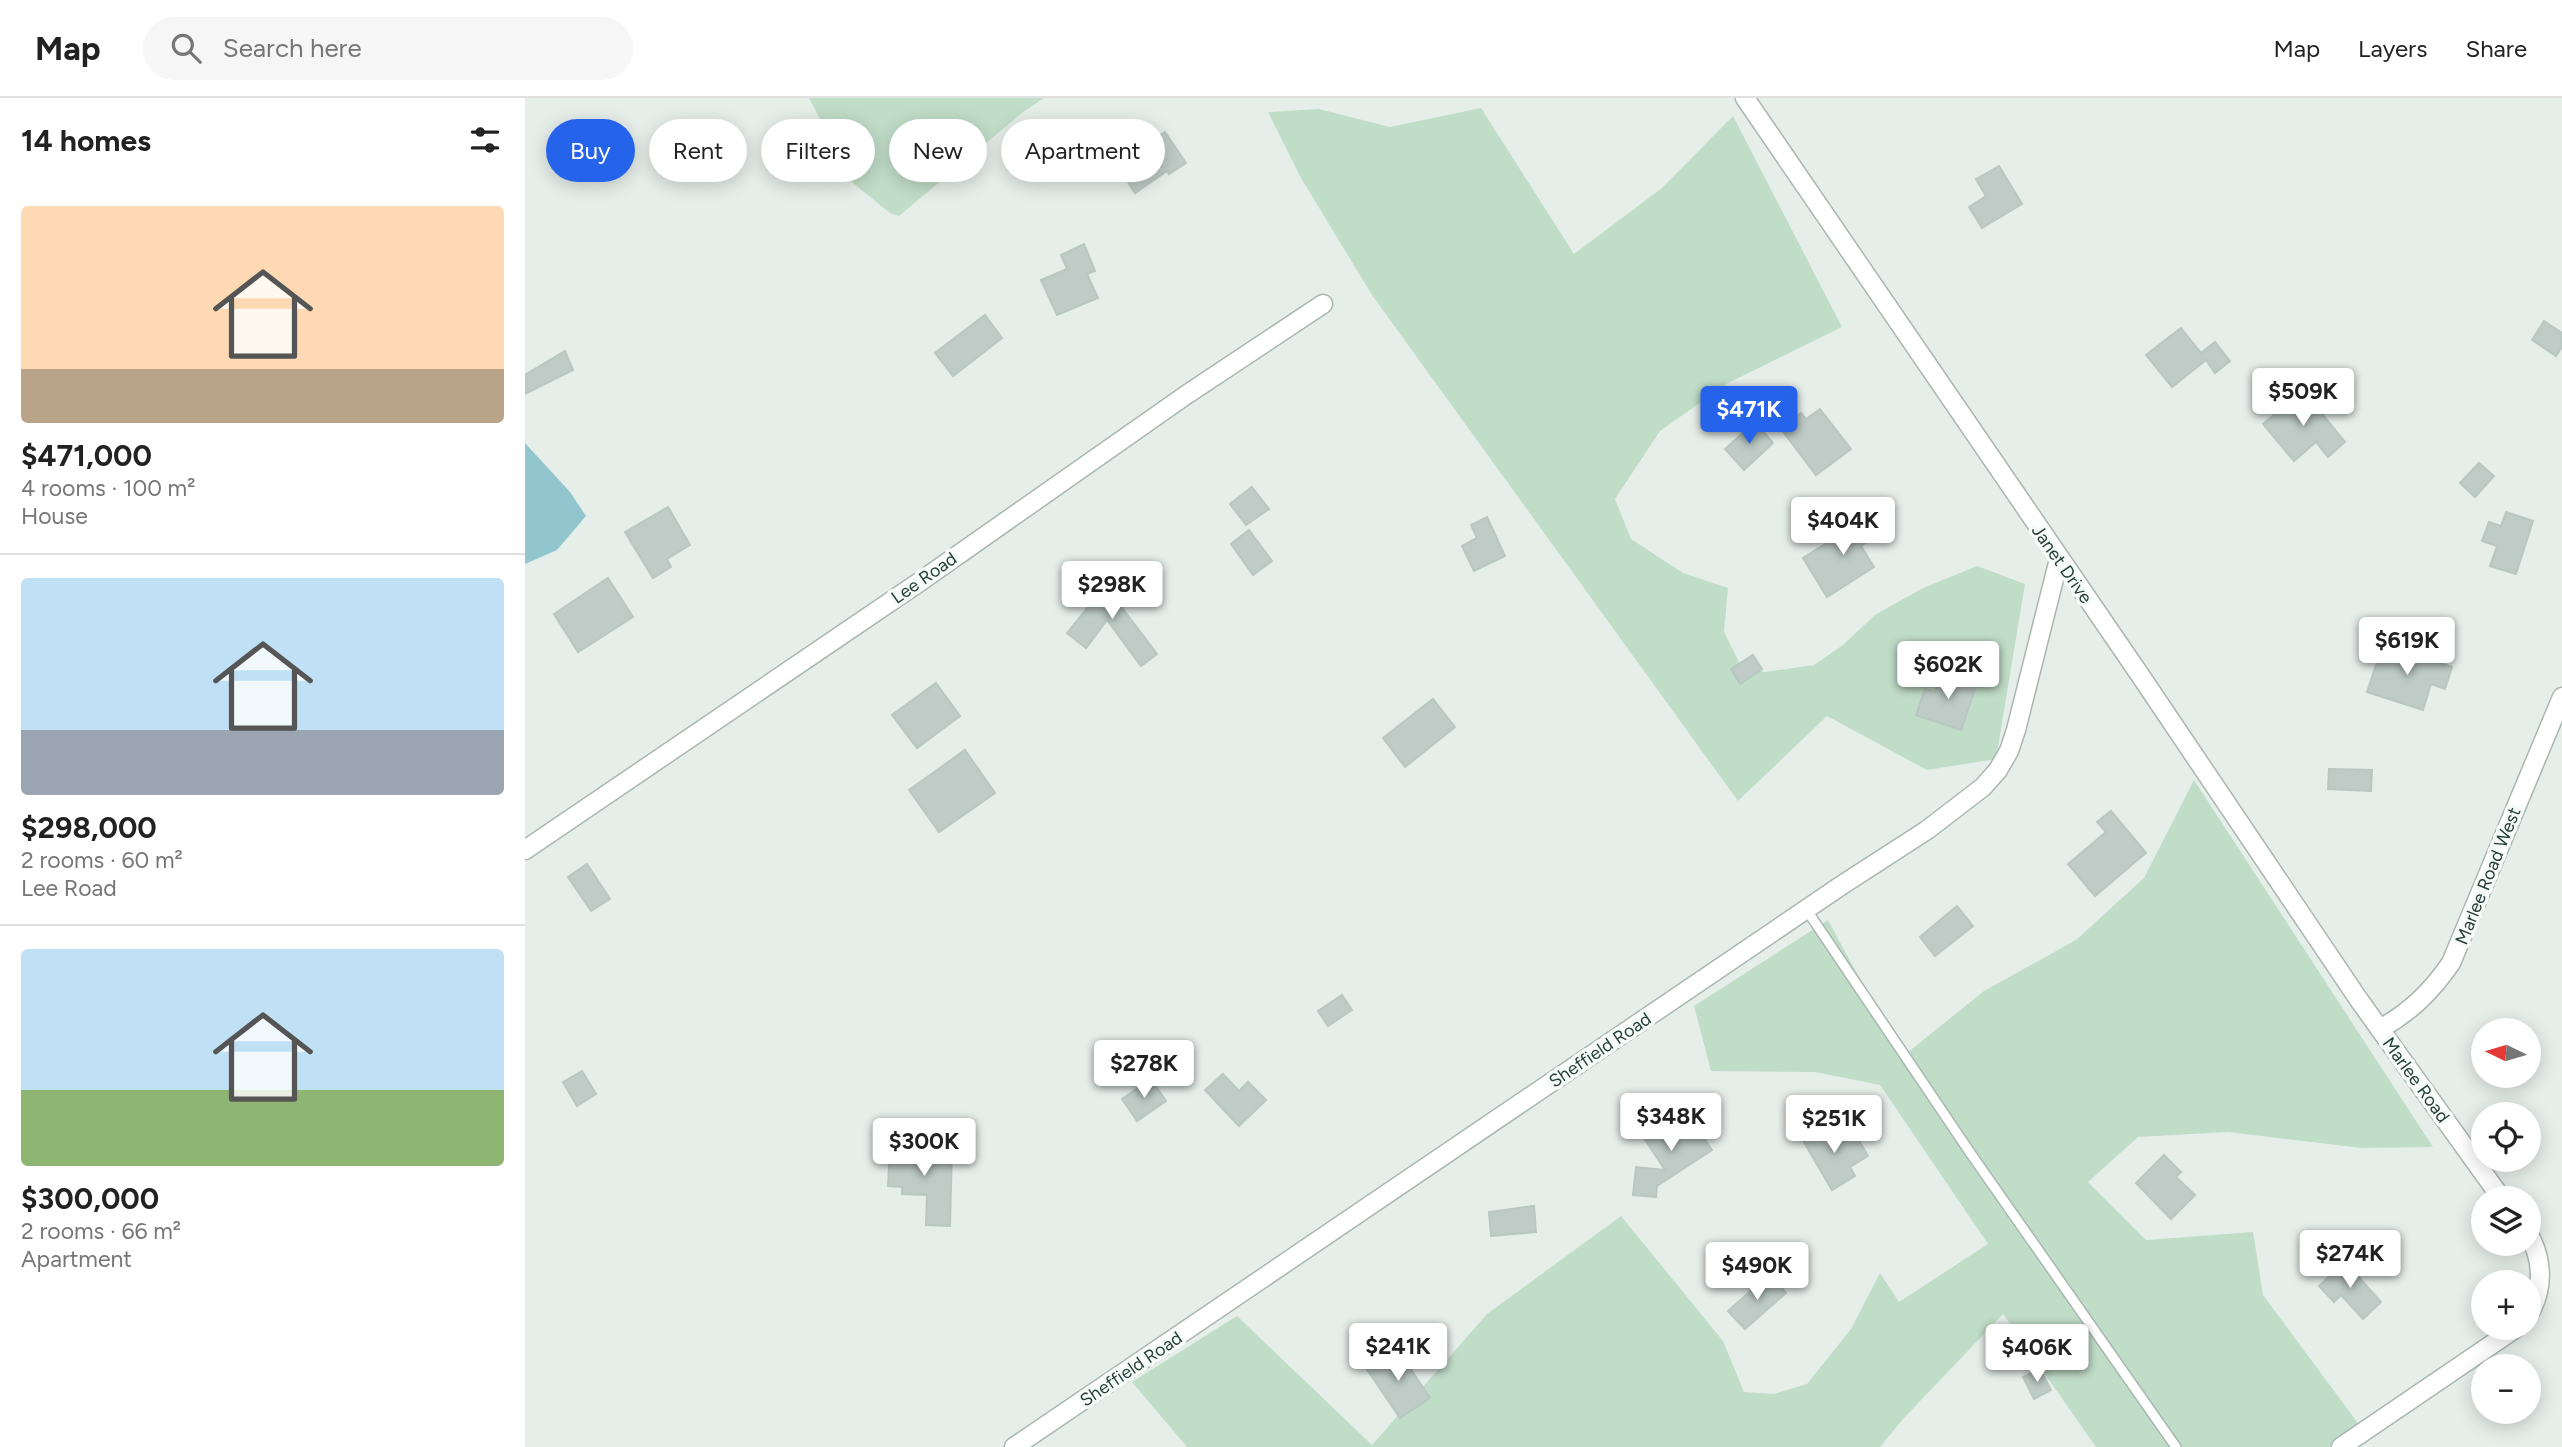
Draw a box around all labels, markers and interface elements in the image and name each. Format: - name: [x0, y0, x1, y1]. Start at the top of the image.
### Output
- search box: [143, 17, 633, 80]
- text: Map: [35, 29, 101, 68]
- icon: search: [167, 29, 205, 67]
- text: Search here: [223, 32, 362, 64]
- text: Map: [2273, 34, 2320, 63]
- text: Layers: [2358, 34, 2427, 63]
- text: Share: [2465, 34, 2527, 63]
- chip: Buy: [546, 119, 635, 182]
- chip: Rent: [649, 119, 747, 182]
- chip: Filters: [761, 119, 875, 182]
- chip: New: [889, 119, 987, 182]
- chip: Apartment: [1001, 119, 1165, 182]
- icon: filters: [466, 121, 504, 159]
- text: 14 homes: [21, 122, 151, 159]
- icon: home: [200, 251, 326, 377]
- pin: $509K: [2254, 368, 2352, 428]
- text: $509K: [2268, 377, 2338, 405]
- pin: $471K: [1700, 386, 1798, 446]
- text: $471K: [1716, 395, 1782, 423]
- text: $471,000: [21, 437, 152, 474]
- text: 4 rooms · 100 m²: [21, 474, 195, 502]
- pin: $404K: [1794, 498, 1892, 557]
- text: House: [21, 502, 88, 530]
- text: $404K: [1807, 506, 1879, 534]
- street label: Janet Drive: [2027, 520, 2097, 608]
- street label: Lee Road: [887, 548, 961, 608]
- pin: $298K: [1063, 561, 1161, 621]
- text: $298K: [1078, 570, 1146, 598]
- pin: $619K: [2358, 618, 2456, 677]
- icon: home: [200, 623, 326, 749]
- text: $619K: [2375, 626, 2439, 654]
- pin: $602K: [1899, 642, 1997, 701]
- text: $602K: [1913, 650, 1983, 678]
- street label: Marlee Road West: [2450, 804, 2526, 948]
- text: $298,000: [21, 809, 157, 846]
- text: 2 rooms · 60 m²: [21, 846, 183, 874]
- text: Lee Road: [21, 874, 117, 902]
- icon: home: [200, 994, 326, 1120]
- street label: Sheffield Road: [1545, 1008, 1655, 1092]
- north arrow: [2471, 1018, 2541, 1088]
- map controls: [2471, 1018, 2541, 1424]
- street label: Marlee Road: [2378, 1033, 2454, 1127]
- pin: $278K: [1095, 1040, 1193, 1100]
- text: $278K: [1110, 1049, 1178, 1077]
- pin: $348K: [1622, 1094, 1720, 1153]
- pin: $251K: [1785, 1096, 1883, 1155]
- text: $348K: [1636, 1102, 1706, 1130]
- button: locate: [2471, 1102, 2541, 1172]
- text: $251K: [1802, 1104, 1866, 1132]
- pin: $300K: [875, 1118, 973, 1178]
- text: $300K: [889, 1127, 959, 1155]
- text: $300,000: [21, 1180, 159, 1217]
- button: layers: [2471, 1186, 2541, 1256]
- text: 2 rooms · 66 m²: [21, 1217, 181, 1245]
- pin: $274K: [2301, 1230, 2399, 1290]
- text: $274K: [2316, 1239, 2384, 1267]
- pin: $490K: [1708, 1242, 1806, 1302]
- text: Apartment: [21, 1245, 132, 1273]
- text: $490K: [1722, 1251, 1792, 1279]
- button: +: [2471, 1270, 2541, 1340]
- pin: $241K: [1349, 1324, 1447, 1383]
- pin: $406K: [1988, 1324, 2086, 1384]
- street label: Sheffield Road: [1076, 1327, 1186, 1411]
- text: $241K: [1365, 1332, 1431, 1360]
- text: $406K: [2002, 1333, 2072, 1361]
- button: −: [2471, 1354, 2541, 1424]

